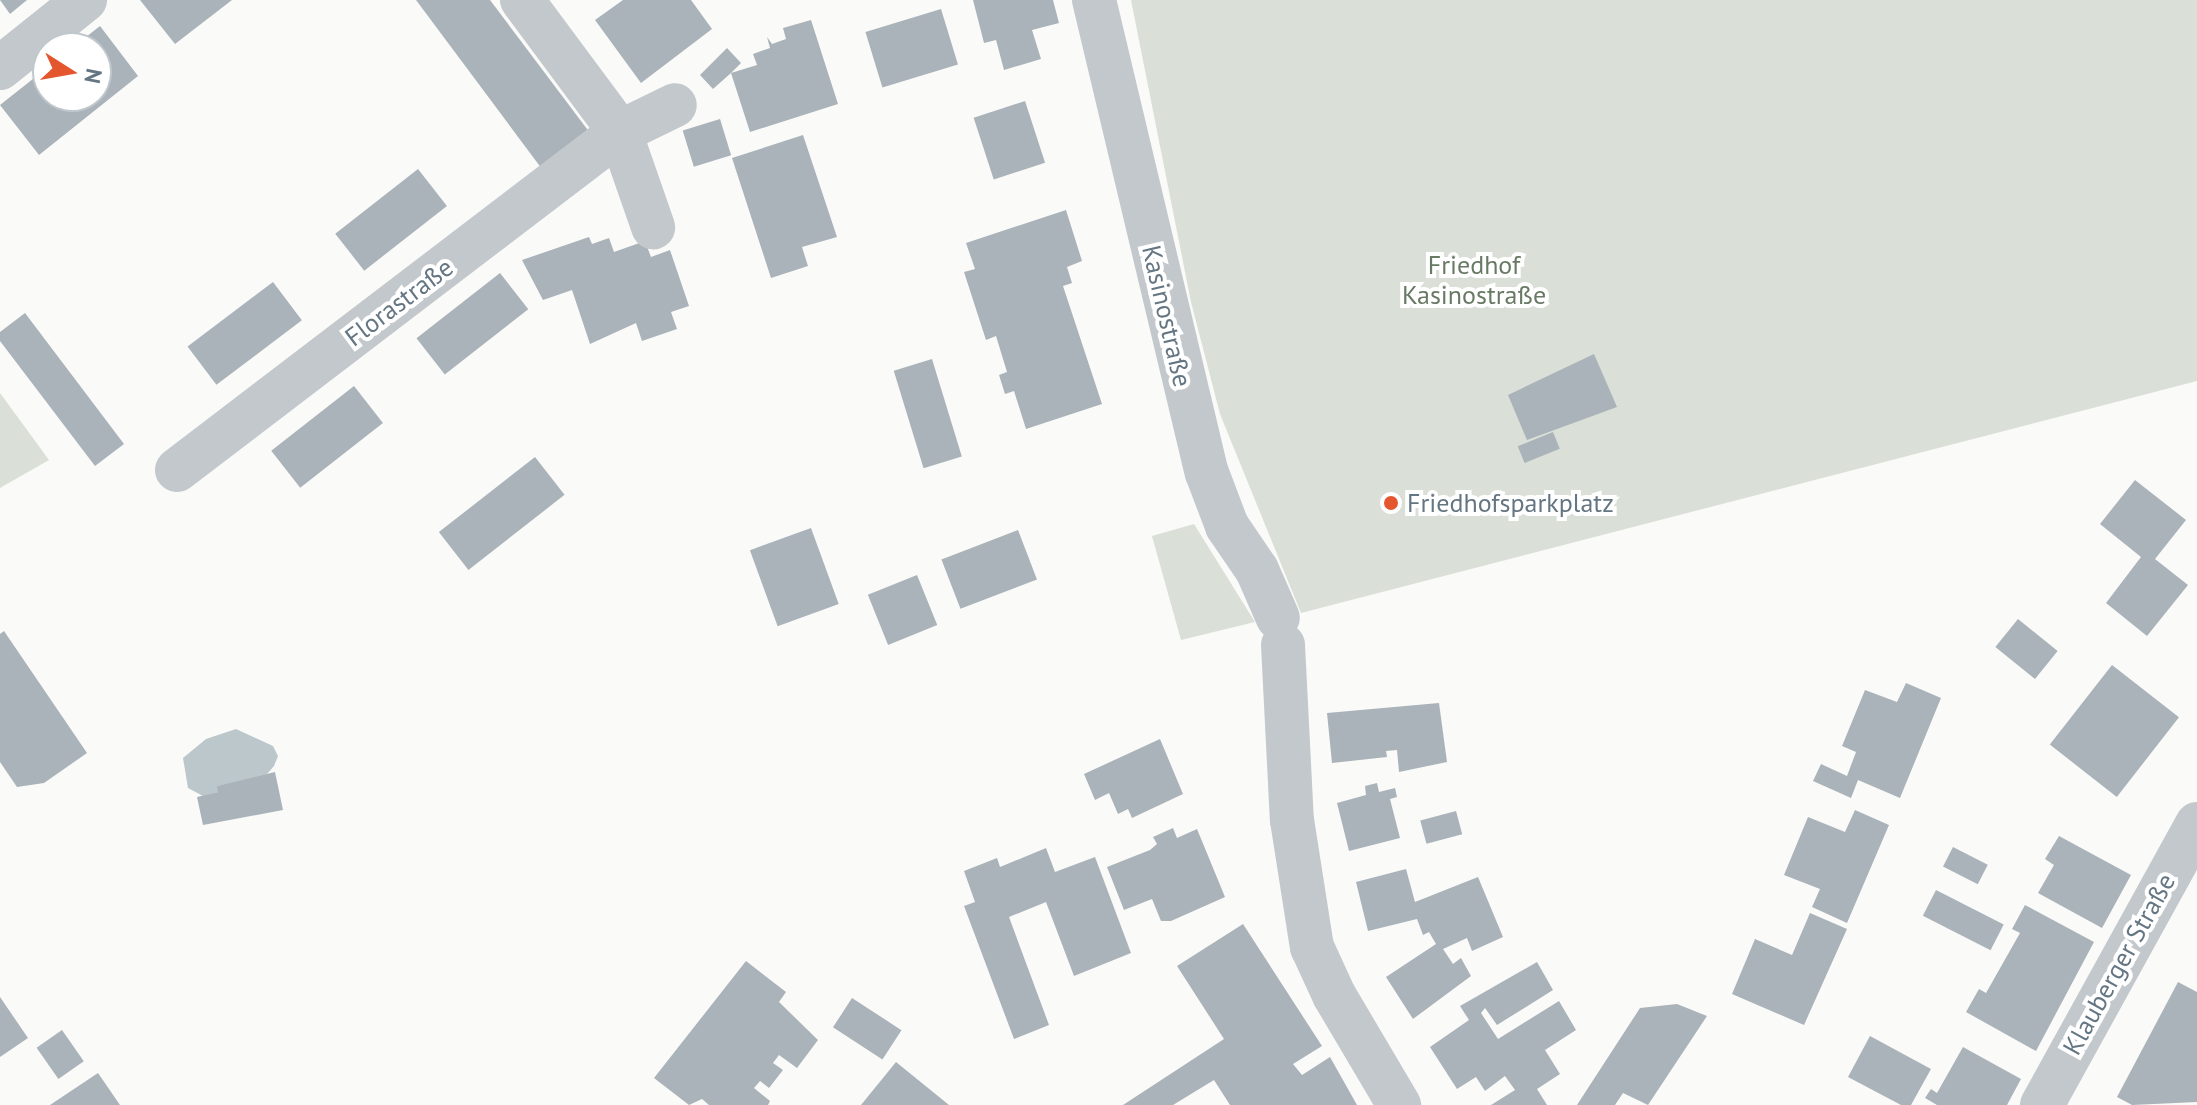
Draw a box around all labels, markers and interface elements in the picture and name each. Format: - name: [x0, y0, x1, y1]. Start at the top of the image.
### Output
- north arrow: [32, 32, 112, 112]
- text: N: [78, 66, 109, 86]
- street label: Kasinostraße: [1136, 242, 1198, 390]
- park label: Friedhof Kasinostraße: [1402, 249, 1546, 310]
- street label: Florastraße: [339, 251, 459, 353]
- place label: Friedhofsparkplatz: [1407, 487, 1614, 519]
- marker: Friedhofsparkplatz: [1382, 494, 1400, 512]
- street label: Klauberger Straße: [2056, 868, 2182, 1060]

